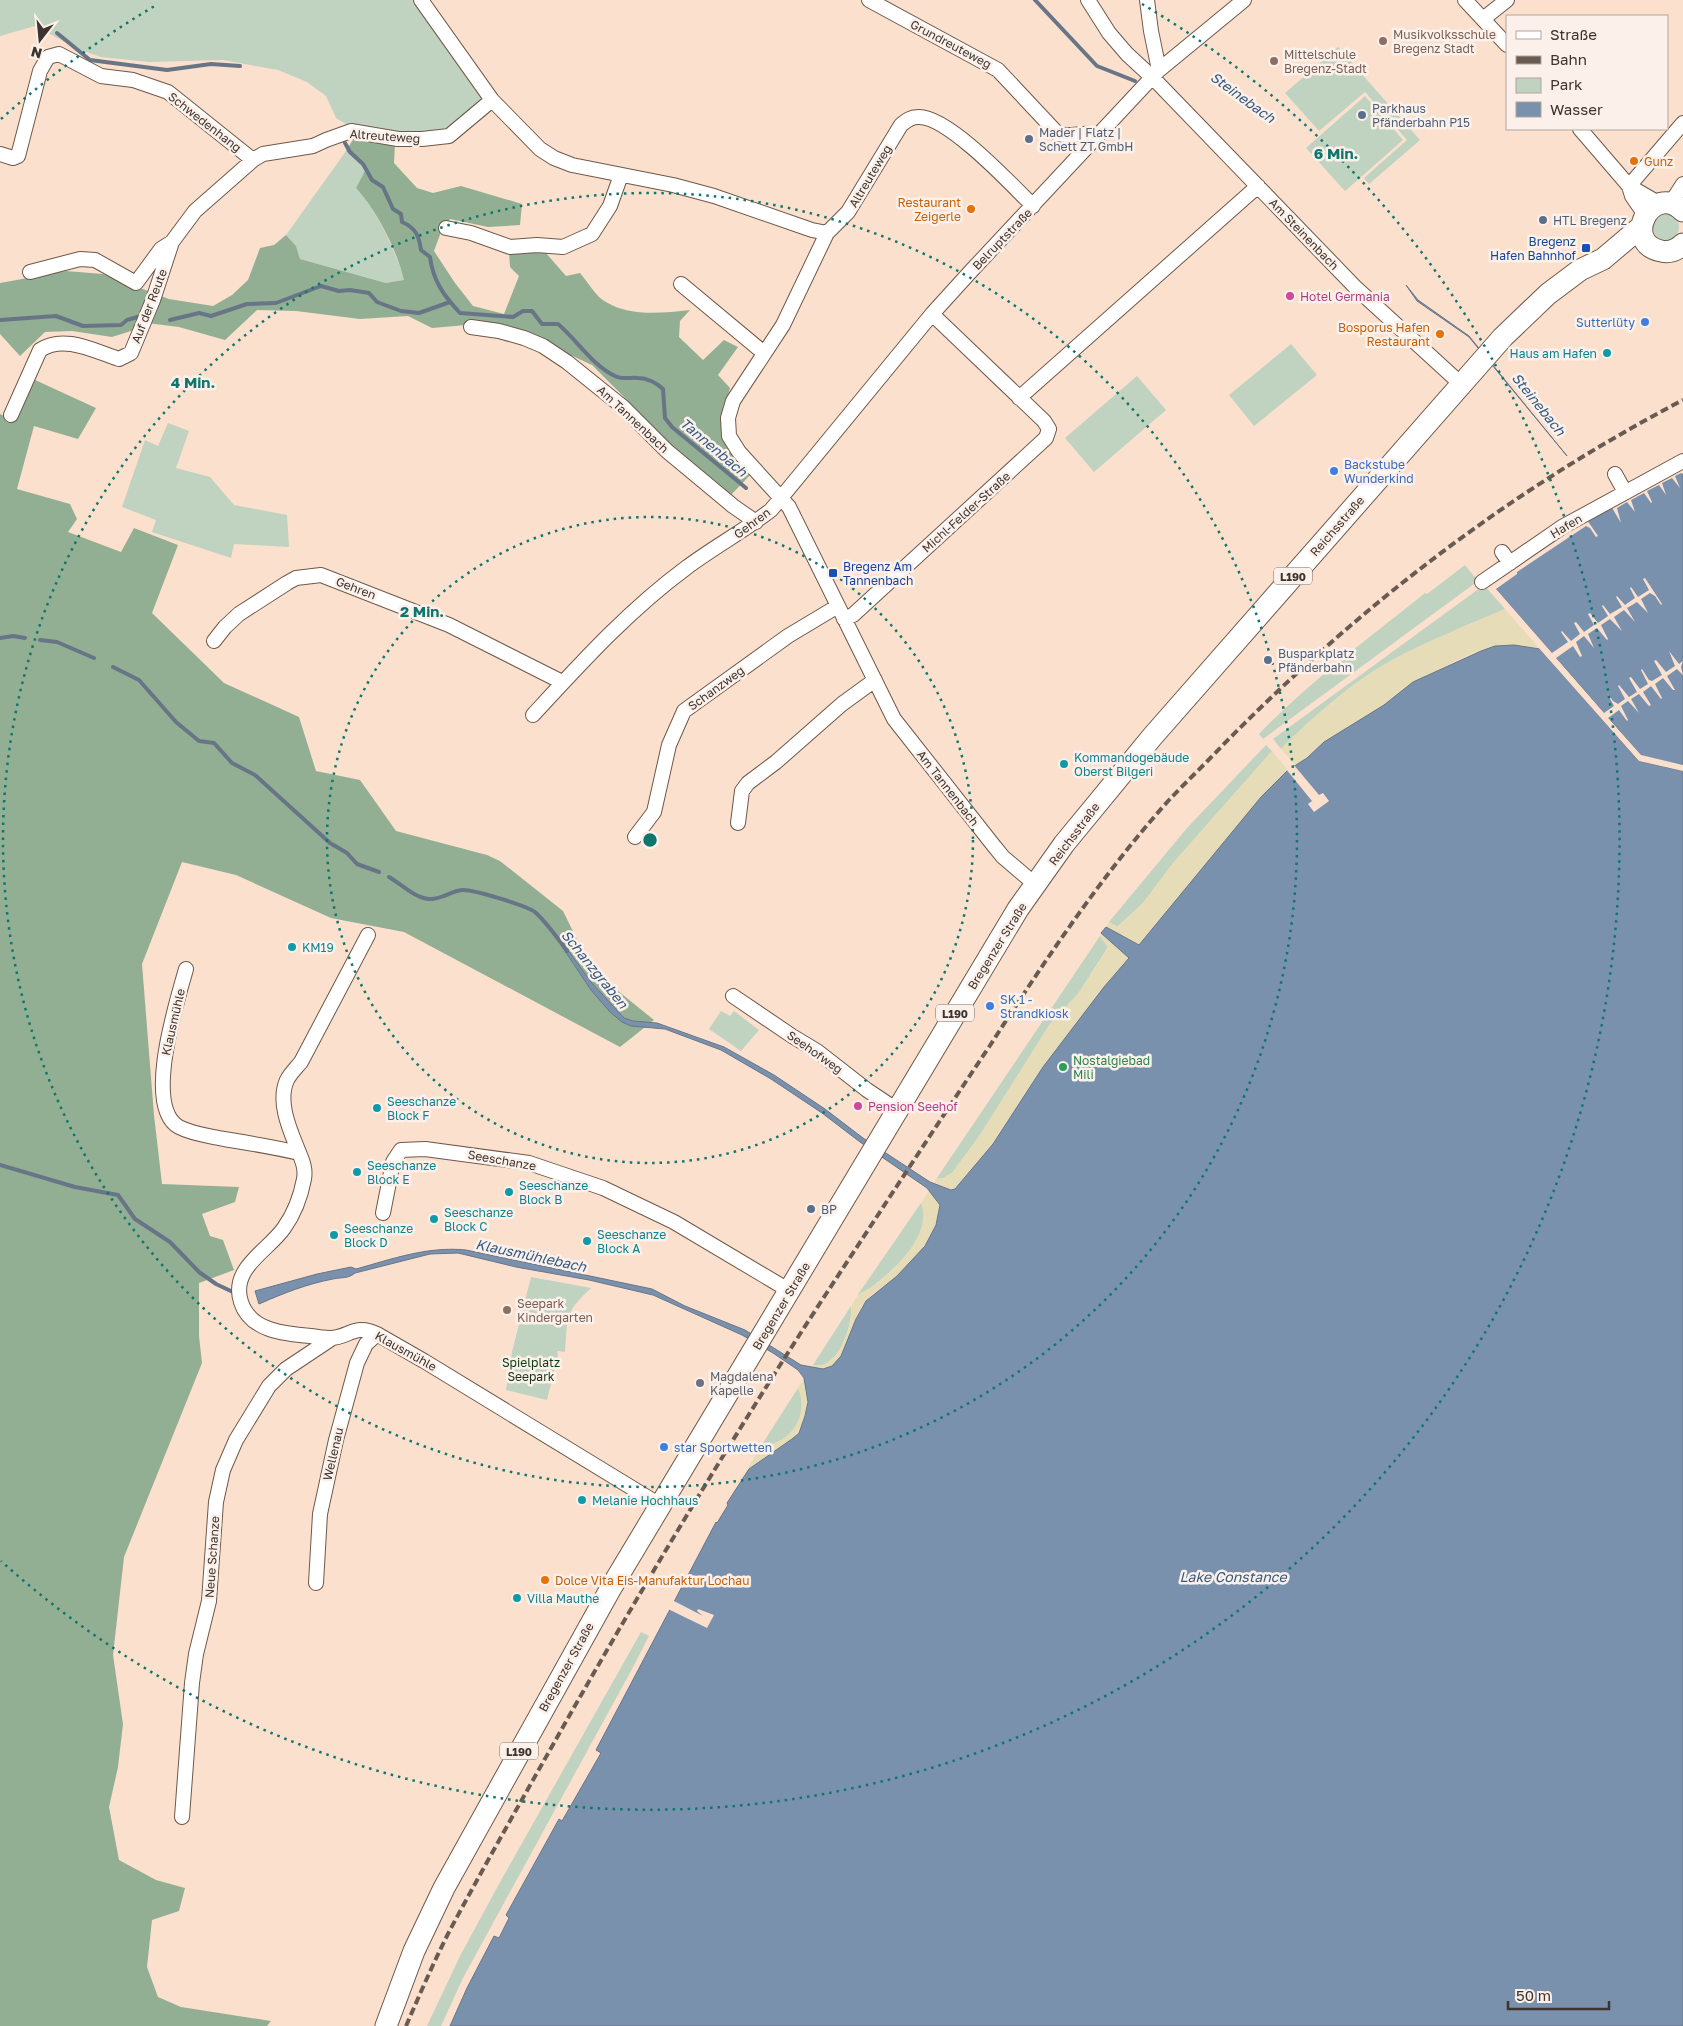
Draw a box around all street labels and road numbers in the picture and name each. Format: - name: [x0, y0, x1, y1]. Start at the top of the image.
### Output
- street label: Grundreuteweg: [908, 16, 994, 72]
- street label: Schwedenhang: [165, 89, 245, 155]
- street label: Altreuteweg: [349, 126, 421, 146]
- street label: Altreuteweg: [845, 142, 895, 210]
- street label: Am Steinenbach: [1266, 195, 1342, 273]
- street label: Belruptstraße: [969, 205, 1035, 273]
- street label: Auf der Reute: [128, 267, 170, 345]
- street label: Am Tannenbach: [594, 382, 672, 456]
- street label: Michl-Felder-Straße: [919, 468, 1013, 556]
- street label: Reichsstraße: [1307, 493, 1367, 559]
- street label: Gehren: [731, 504, 773, 542]
- street label: Hafen: [1547, 511, 1585, 541]
- road number: L190: [1274, 568, 1312, 584]
- street label: Gehren: [334, 574, 378, 602]
- street label: Schanzweg: [685, 663, 747, 713]
- street label: Am Tannenbach: [914, 747, 982, 829]
- street label: Reichsstraße: [1045, 800, 1103, 868]
- street label: Bregenzer Straße: [964, 900, 1030, 992]
- street label: Klausmühle: [158, 987, 188, 1057]
- road number: L190: [936, 1004, 974, 1021]
- street label: Seehofweg: [784, 1027, 846, 1077]
- street label: Seeschanze: [467, 1147, 537, 1173]
- street label: Bregenzer Straße: [749, 1259, 813, 1353]
- street label: Klausmühle: [372, 1328, 440, 1374]
- street label: Wellenau: [320, 1426, 346, 1482]
- street label: Neue Schanze: [202, 1515, 222, 1598]
- street label: Bregenzer Straße: [535, 1620, 597, 1714]
- road number: L190: [500, 1742, 538, 1760]

